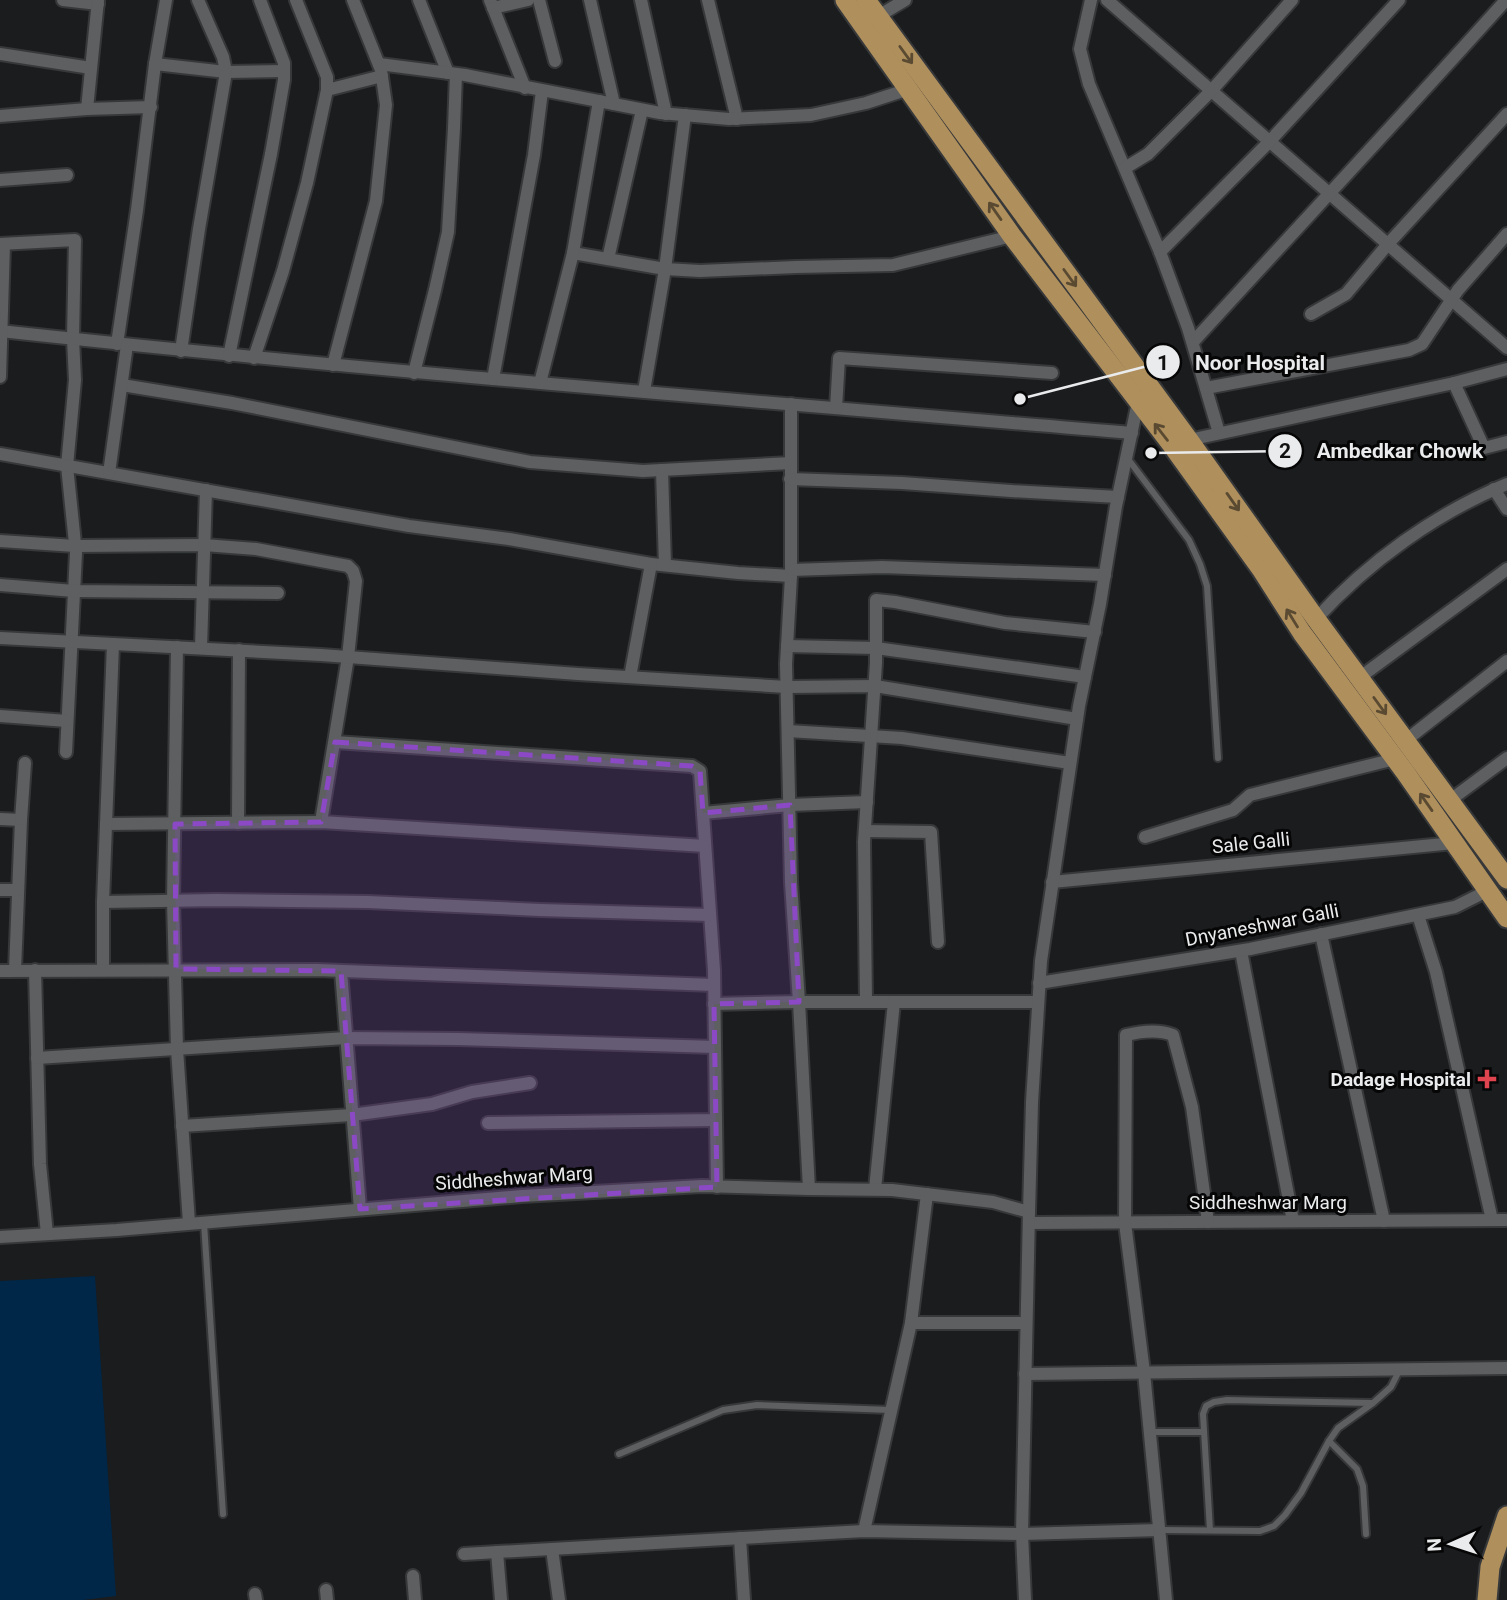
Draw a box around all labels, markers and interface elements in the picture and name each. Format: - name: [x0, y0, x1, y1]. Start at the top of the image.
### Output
- one-way arrow: [899, 45, 914, 64]
- one-way arrow: [988, 202, 1002, 221]
- one-way arrow: [1063, 268, 1077, 287]
- callout: Noor Hospital: [1146, 341, 1339, 383]
- text: 1: [1157, 351, 1169, 375]
- text: Noor Hospital: [1195, 351, 1325, 375]
- one-way arrow: [1154, 423, 1169, 442]
- callout: Ambedkar Chowk: [1267, 430, 1497, 472]
- text: 2: [1279, 439, 1291, 463]
- text: Ambedkar Chowk: [1317, 439, 1484, 463]
- one-way arrow: [1226, 492, 1240, 511]
- one-way arrow: [1285, 609, 1300, 628]
- one-way arrow: [1373, 696, 1387, 715]
- one-way arrow: [1419, 793, 1433, 812]
- street label: Sale Galli: [1211, 827, 1291, 859]
- street label: Dnyaneshwar Galli: [1183, 899, 1341, 951]
- place label: Dadage Hospital: [1331, 1068, 1471, 1091]
- marker: Dadage Hospital: [1477, 1069, 1497, 1089]
- street label: Siddheshwar Marg: [435, 1161, 593, 1195]
- street label: Siddheshwar Marg: [1189, 1191, 1347, 1214]
- north arrow: [1416, 1509, 1486, 1579]
- text: N: [1423, 1538, 1446, 1552]

